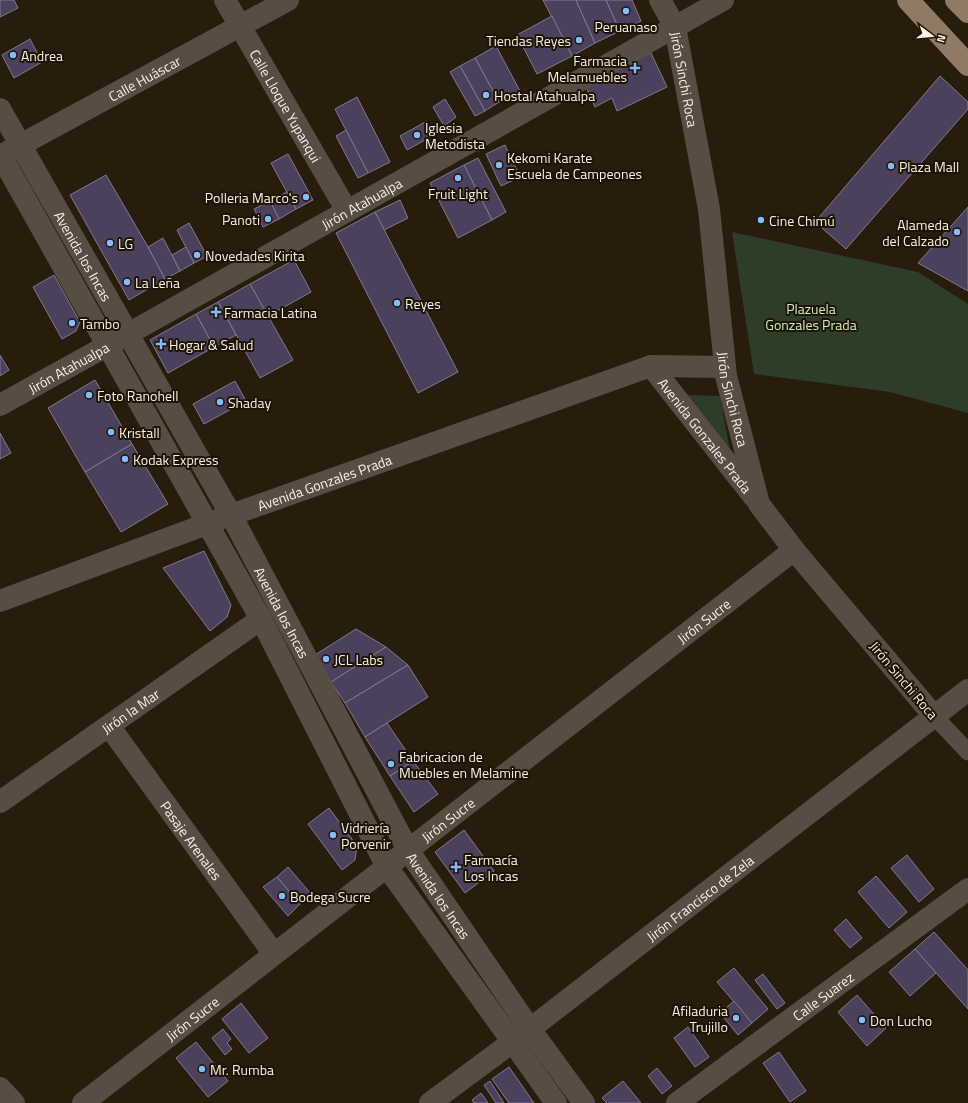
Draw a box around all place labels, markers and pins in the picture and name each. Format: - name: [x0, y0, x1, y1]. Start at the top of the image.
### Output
- marker: Peruanaso: [621, 6, 631, 16]
- place label: Peruanaso: [594, 16, 658, 37]
- place label: Tiendas Reyes: [486, 30, 571, 51]
- marker: Tiendas Reyes: [574, 35, 584, 45]
- place label: Andrea: [21, 45, 63, 66]
- marker: Andrea: [8, 50, 18, 60]
- place label: Farmacia Melamuebles: [548, 50, 627, 87]
- marker: Farmacia Melamuebles: [630, 63, 640, 73]
- place label: Hostal Atahualpa: [494, 85, 595, 106]
- marker: Hostal Atahualpa: [481, 90, 491, 100]
- place label: Iglesia Metodista: [425, 117, 485, 154]
- marker: Iglesia Metodista: [412, 130, 422, 140]
- place label: Kekomi Karate Escuela de Campeones: [507, 147, 642, 184]
- place label: Plaza Mall: [899, 156, 959, 177]
- marker: Kekomi Karate Escuela de Campeones: [494, 160, 504, 170]
- marker: Plaza Mall: [886, 161, 896, 171]
- marker: Fruit Light: [453, 173, 463, 183]
- place label: Fruit Light: [428, 183, 488, 204]
- place label: Polleria Marco's: [205, 187, 298, 208]
- marker: Polleria Marco's: [301, 192, 311, 202]
- place label: Panoti: [222, 209, 260, 230]
- place label: Cine Chimú: [769, 210, 835, 231]
- marker: Panoti: [263, 214, 273, 224]
- place label: Alameda del Calzado: [882, 214, 949, 251]
- marker: Cine Chimú: [756, 215, 766, 225]
- marker: Alameda del Calzado: [952, 227, 962, 237]
- place label: LG: [118, 233, 133, 254]
- marker: LG: [105, 238, 115, 248]
- place label: Novedades Kirita: [205, 245, 305, 266]
- marker: Novedades Kirita: [192, 250, 202, 260]
- place label: La Leña: [135, 272, 180, 293]
- marker: La Leña: [122, 277, 132, 287]
- place label: Reyes: [405, 293, 441, 314]
- marker: Reyes: [392, 298, 402, 308]
- place label: Farmacia Latina: [224, 302, 317, 323]
- marker: Farmacia Latina: [211, 307, 221, 317]
- place label: Tambo: [80, 313, 120, 334]
- marker: Tambo: [67, 318, 77, 328]
- place label: Hogar & Salud: [169, 334, 253, 355]
- marker: Hogar & Salud: [156, 339, 166, 349]
- place label: Foto Ranohell: [97, 385, 178, 406]
- marker: Foto Ranohell: [84, 390, 94, 400]
- place label: Shaday: [228, 392, 271, 413]
- marker: Shaday: [215, 397, 225, 407]
- place label: Kristall: [119, 422, 160, 443]
- marker: Kristall: [106, 427, 116, 437]
- place label: Kodak Express: [133, 449, 219, 470]
- marker: Kodak Express: [120, 454, 130, 464]
- place label: JCL Labs: [334, 649, 383, 670]
- marker: JCL Labs: [321, 654, 331, 664]
- place label: Fabricacion de Muebles en Melamine: [399, 746, 529, 783]
- marker: Fabricacion de Muebles en Melamine: [386, 759, 396, 769]
- place label: Vidriería Porvenir: [341, 817, 391, 854]
- marker: Vidriería Porvenir: [328, 830, 338, 840]
- place label: Farmacía Los Incas: [464, 849, 518, 886]
- marker: Farmacía Los Incas: [451, 862, 461, 872]
- place label: Bodega Sucre: [290, 886, 371, 907]
- marker: Bodega Sucre: [277, 891, 287, 901]
- place label: Afiladuria Trujillo: [672, 1000, 728, 1037]
- place label: Don Lucho: [870, 1010, 932, 1031]
- marker: Afiladuria Trujillo: [731, 1013, 741, 1023]
- marker: Don Lucho: [857, 1015, 867, 1025]
- place label: Mr. Rumba: [210, 1059, 274, 1080]
- marker: Mr. Rumba: [197, 1064, 207, 1074]

